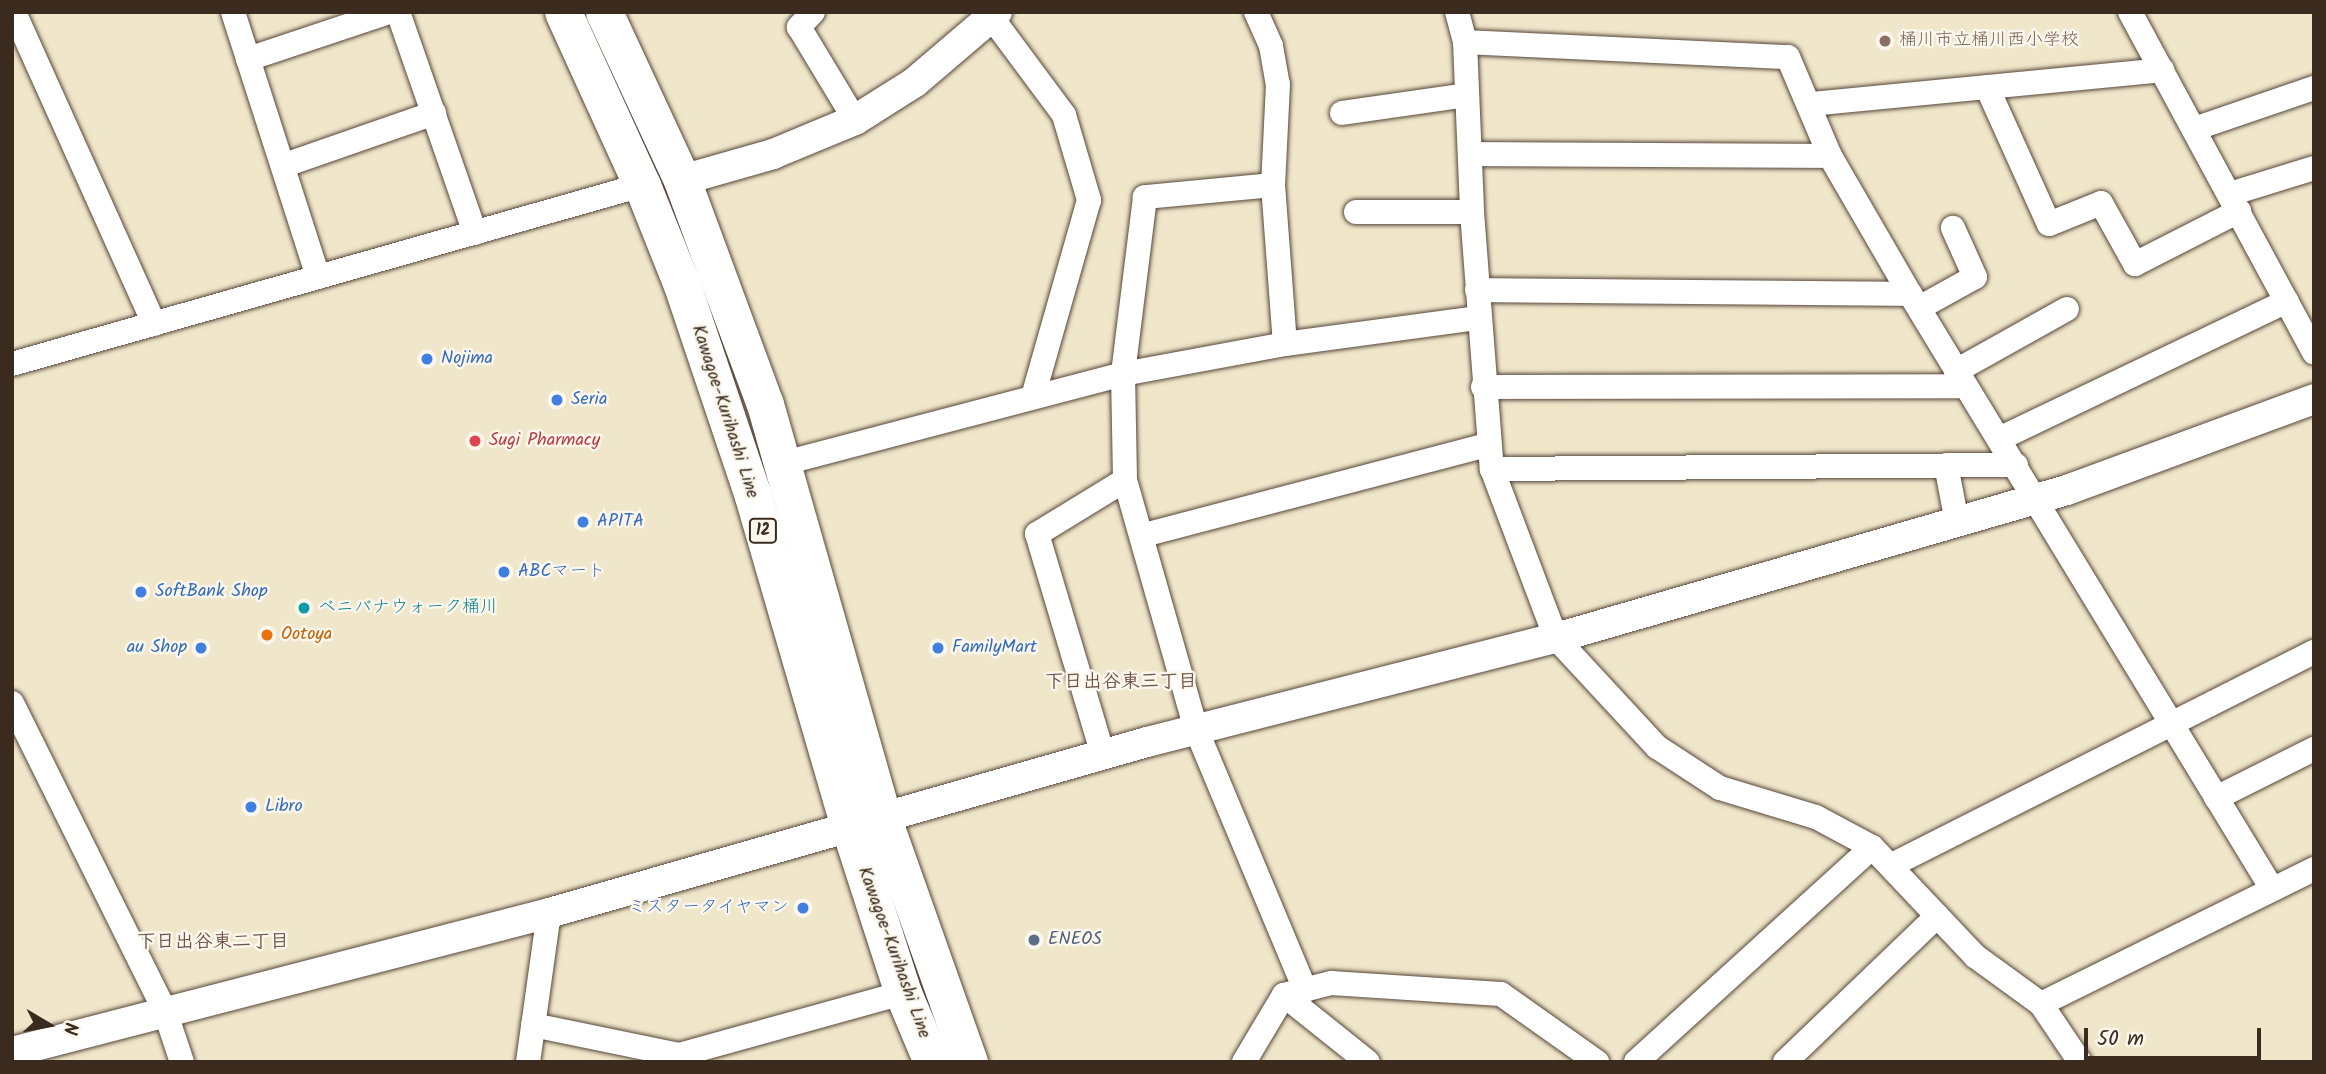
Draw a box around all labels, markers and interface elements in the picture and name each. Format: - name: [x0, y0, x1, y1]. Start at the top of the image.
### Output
- place label: 桶川市立桶川西小学校: [1899, 30, 2079, 52]
- marker: 桶川市立桶川西小学校: [1877, 33, 1893, 49]
- street label: Kawagoe-Kurihashi Line: [686, 323, 762, 501]
- place label: Nojima: [441, 348, 493, 370]
- marker: Nojima: [419, 351, 435, 367]
- place label: Seria: [571, 389, 607, 411]
- marker: Seria: [549, 392, 565, 408]
- place label: Sugi Pharmacy: [489, 430, 600, 452]
- marker: Sugi Pharmacy: [467, 433, 483, 449]
- place label: APITA: [597, 511, 644, 533]
- marker: APITA: [575, 514, 591, 530]
- road number: 12: [747, 518, 779, 544]
- place label: ABCマート: [518, 561, 605, 583]
- marker: ABCマート: [496, 564, 512, 580]
- place label: SoftBank Shop: [155, 581, 268, 603]
- marker: SoftBank Shop: [133, 584, 149, 600]
- place label: ベニバナウォーク桶川: [318, 597, 498, 619]
- marker: ベニバナウォーク桶川: [296, 600, 312, 616]
- place label: Ootoya: [281, 624, 332, 646]
- marker: Ootoya: [259, 627, 275, 643]
- place label: au Shop: [127, 637, 187, 659]
- place label: FamilyMart: [952, 637, 1037, 659]
- marker: au Shop: [193, 640, 209, 656]
- marker: FamilyMart: [930, 640, 946, 656]
- district label: 下日出谷東三丁目: [1045, 672, 1197, 694]
- place label: Libro: [265, 796, 303, 818]
- marker: Libro: [243, 799, 259, 815]
- street label: Kawagoe-Kurihashi Line: [852, 864, 934, 1042]
- place label: ミスタータイヤマン: [627, 897, 789, 919]
- marker: ミスタータイヤマン: [795, 900, 811, 916]
- place label: ENEOS: [1048, 929, 1102, 951]
- district label: 下日出谷東二丁目: [137, 932, 289, 954]
- marker: ENEOS: [1026, 932, 1042, 948]
- north arrow: [14, 990, 84, 1060]
- scale bar: [2088, 1014, 2265, 1058]
- text: N: [54, 1020, 85, 1037]
- text: 50 m: [2097, 1023, 2144, 1056]

